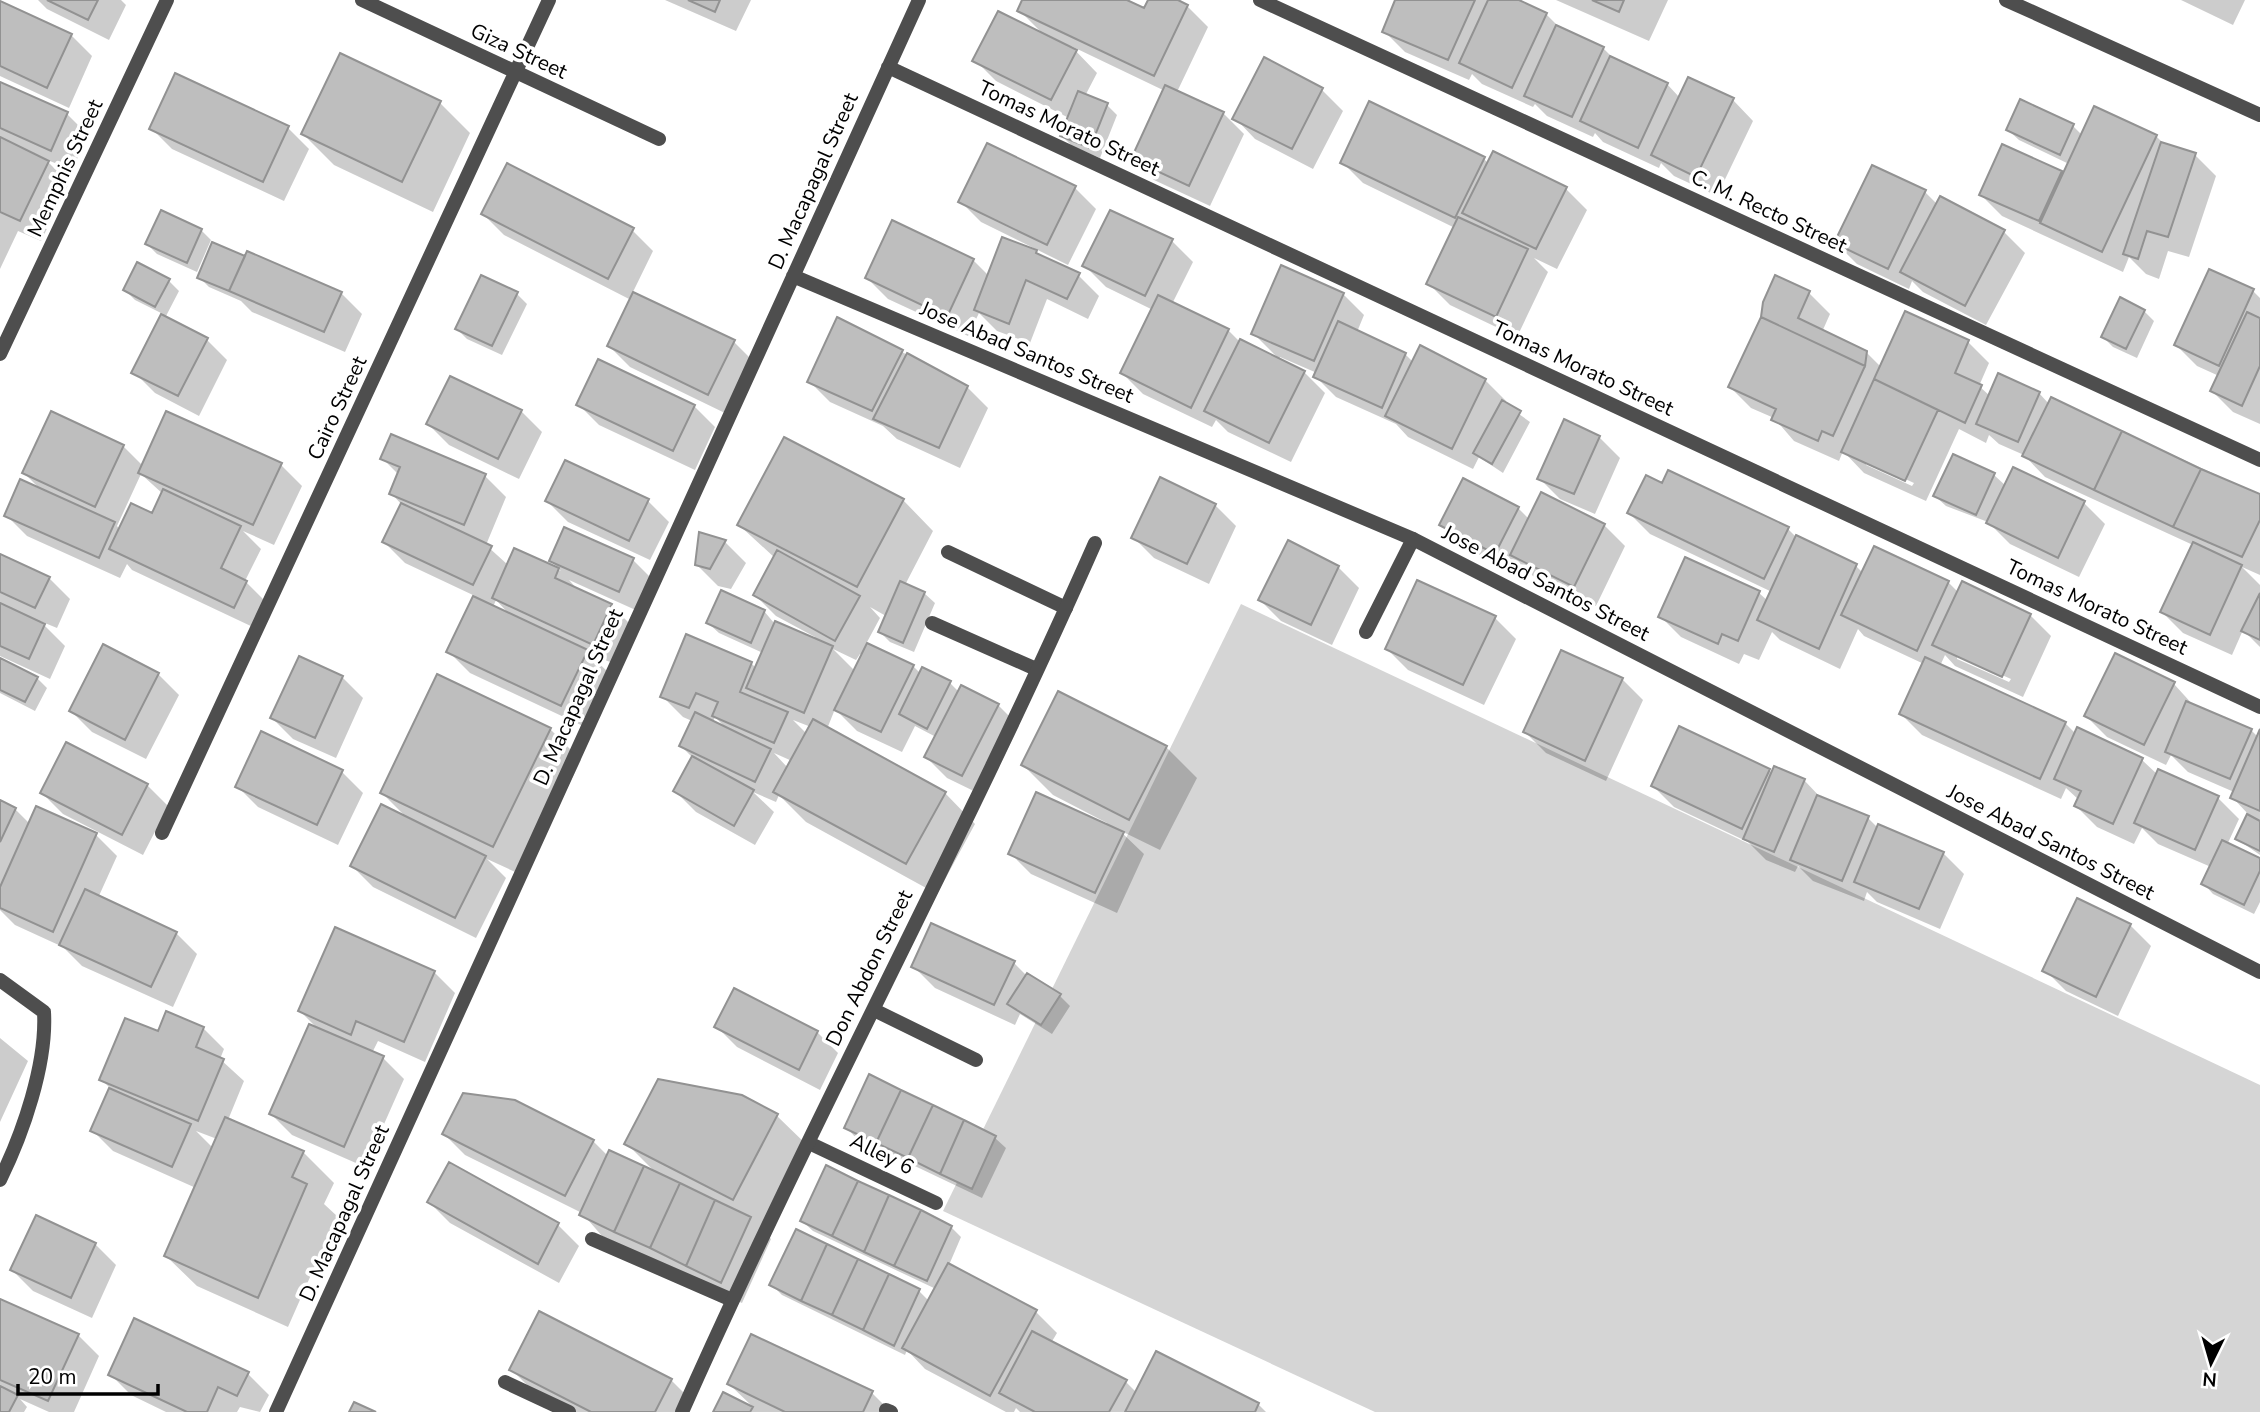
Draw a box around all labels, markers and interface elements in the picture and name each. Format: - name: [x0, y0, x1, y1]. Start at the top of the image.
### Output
- street label: Giza Street: [466, 16, 572, 86]
- street label: Tomas Morato Street: [974, 74, 1165, 183]
- street label: D. Macapagal Street: [761, 88, 865, 274]
- street label: Memphis Street: [21, 94, 109, 241]
- street label: C. M. Recto Street: [1687, 163, 1852, 260]
- street label: Jose Abad Santos Street: [915, 294, 1139, 410]
- street label: Tomas Morato Street: [1488, 314, 1679, 423]
- street label: Cairo Street: [301, 351, 374, 464]
- street label: Jose Abad Santos Street: [1437, 518, 1655, 648]
- street label: Tomas Morato Street: [2002, 553, 2193, 662]
- street label: D. Macapagal Street: [526, 604, 630, 790]
- street label: Jose Abad Santos Street: [1942, 777, 2160, 907]
- street label: Don Abdon Street: [819, 885, 919, 1051]
- street label: D. Macapagal Street: [292, 1120, 396, 1306]
- street label: Alley 6: [846, 1127, 918, 1181]
- north arrow: [2176, 1328, 2246, 1398]
- scale bar: [18, 1352, 158, 1396]
- text: 20 m: [28, 1363, 77, 1391]
- text: N: [2201, 1365, 2218, 1393]

